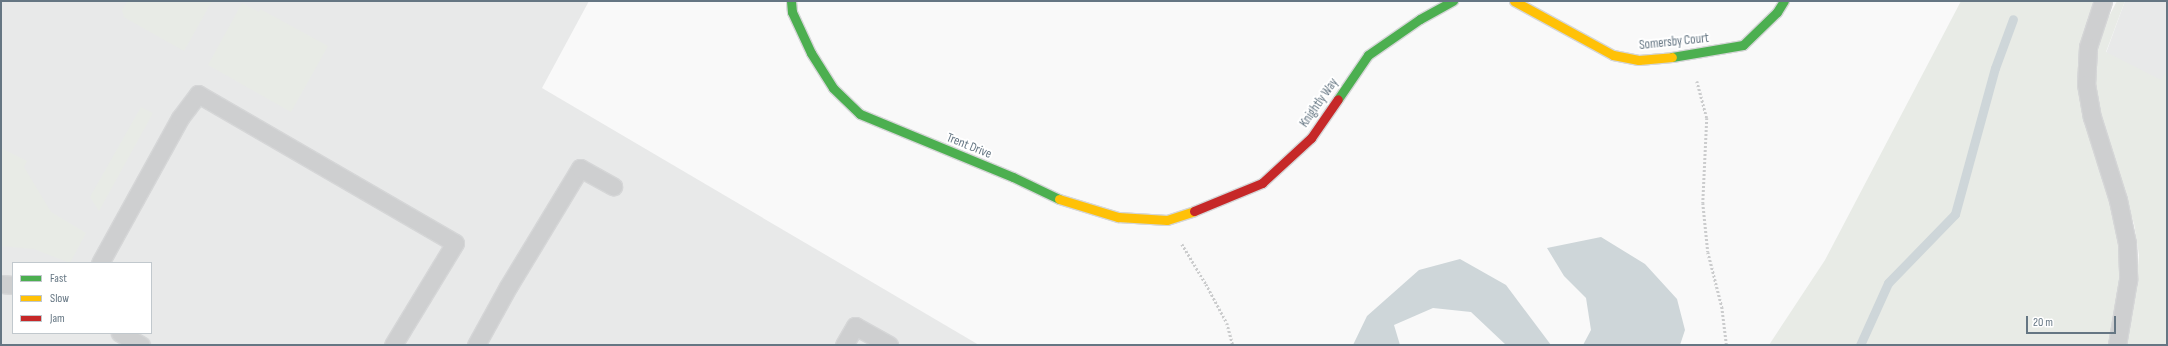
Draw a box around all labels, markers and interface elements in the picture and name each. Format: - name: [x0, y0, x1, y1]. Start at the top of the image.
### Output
- street label: Somersby Court: [1638, 31, 1710, 53]
- street label: Knightly Way: [1297, 76, 1341, 130]
- street label: Trent Drive: [944, 130, 994, 162]
- legend: [12, 262, 152, 334]
- text: Fast: [50, 271, 67, 286]
- text: Slow: [50, 291, 69, 306]
- scale bar: [2028, 308, 2118, 334]
- text: Jam: [50, 311, 65, 326]
- text: 20 m: [2033, 315, 2053, 330]

